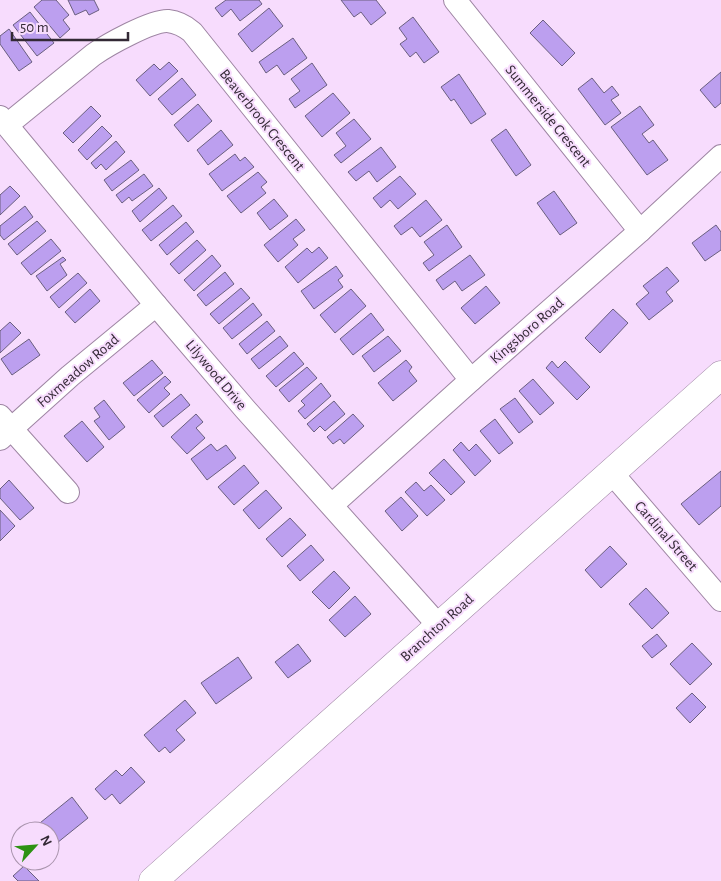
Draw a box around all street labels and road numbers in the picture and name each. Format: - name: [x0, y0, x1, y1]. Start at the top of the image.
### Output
- street label: Summerside Crescent: [502, 62, 594, 170]
- street label: Beaverbrook Crescent: [217, 66, 308, 174]
- street label: Kingsboro Road: [487, 295, 567, 367]
- street label: Foxmeadow Road: [34, 331, 122, 410]
- street label: Lilywood Drive: [183, 337, 249, 413]
- street label: Cardinal Street: [632, 498, 700, 574]
- street label: Branchton Road: [398, 591, 477, 665]

